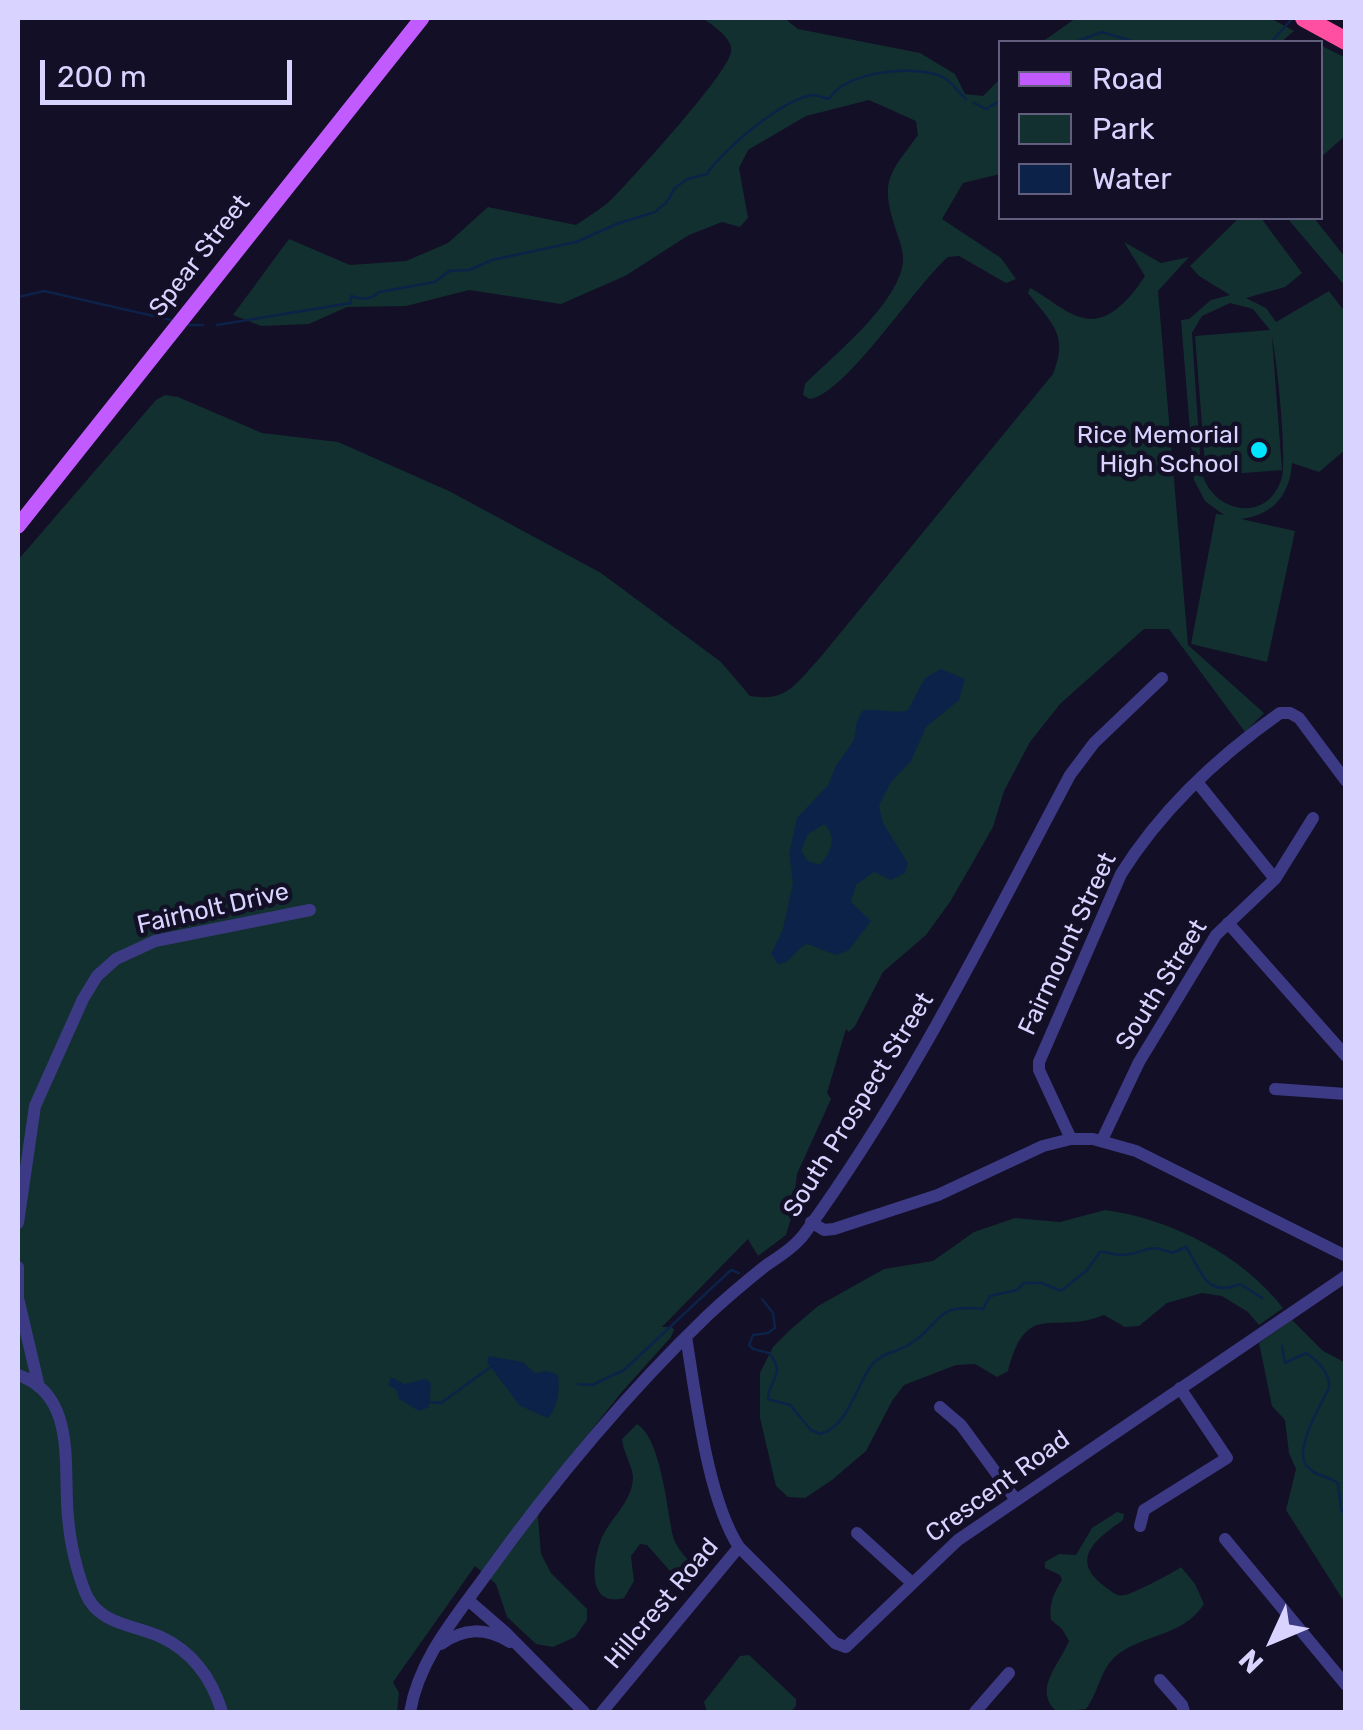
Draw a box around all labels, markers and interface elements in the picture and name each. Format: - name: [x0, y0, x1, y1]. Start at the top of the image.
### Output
- scale bar: [45, 40, 298, 102]
- legend: [998, 40, 1323, 220]
- text: 200 m: [57, 59, 147, 95]
- text: Road: [1092, 61, 1163, 97]
- text: Park: [1092, 111, 1154, 147]
- text: Water: [1092, 161, 1172, 197]
- street label: Spear Street: [143, 189, 257, 323]
- place label: Rice Memorial High School: [1077, 421, 1239, 480]
- marker: Rice Memorial High School: [1248, 439, 1270, 461]
- street label: Fairmount Street: [1013, 848, 1123, 1040]
- street label: Fairholt Drive: [134, 877, 292, 941]
- street label: South Street: [1110, 914, 1214, 1056]
- street label: South Prospect Street: [778, 987, 940, 1223]
- street label: Crescent Road: [920, 1425, 1076, 1549]
- street label: Hillcrest Road: [599, 1533, 725, 1675]
- north arrow: [1223, 1590, 1323, 1690]
- text: N: [1232, 1642, 1270, 1680]

